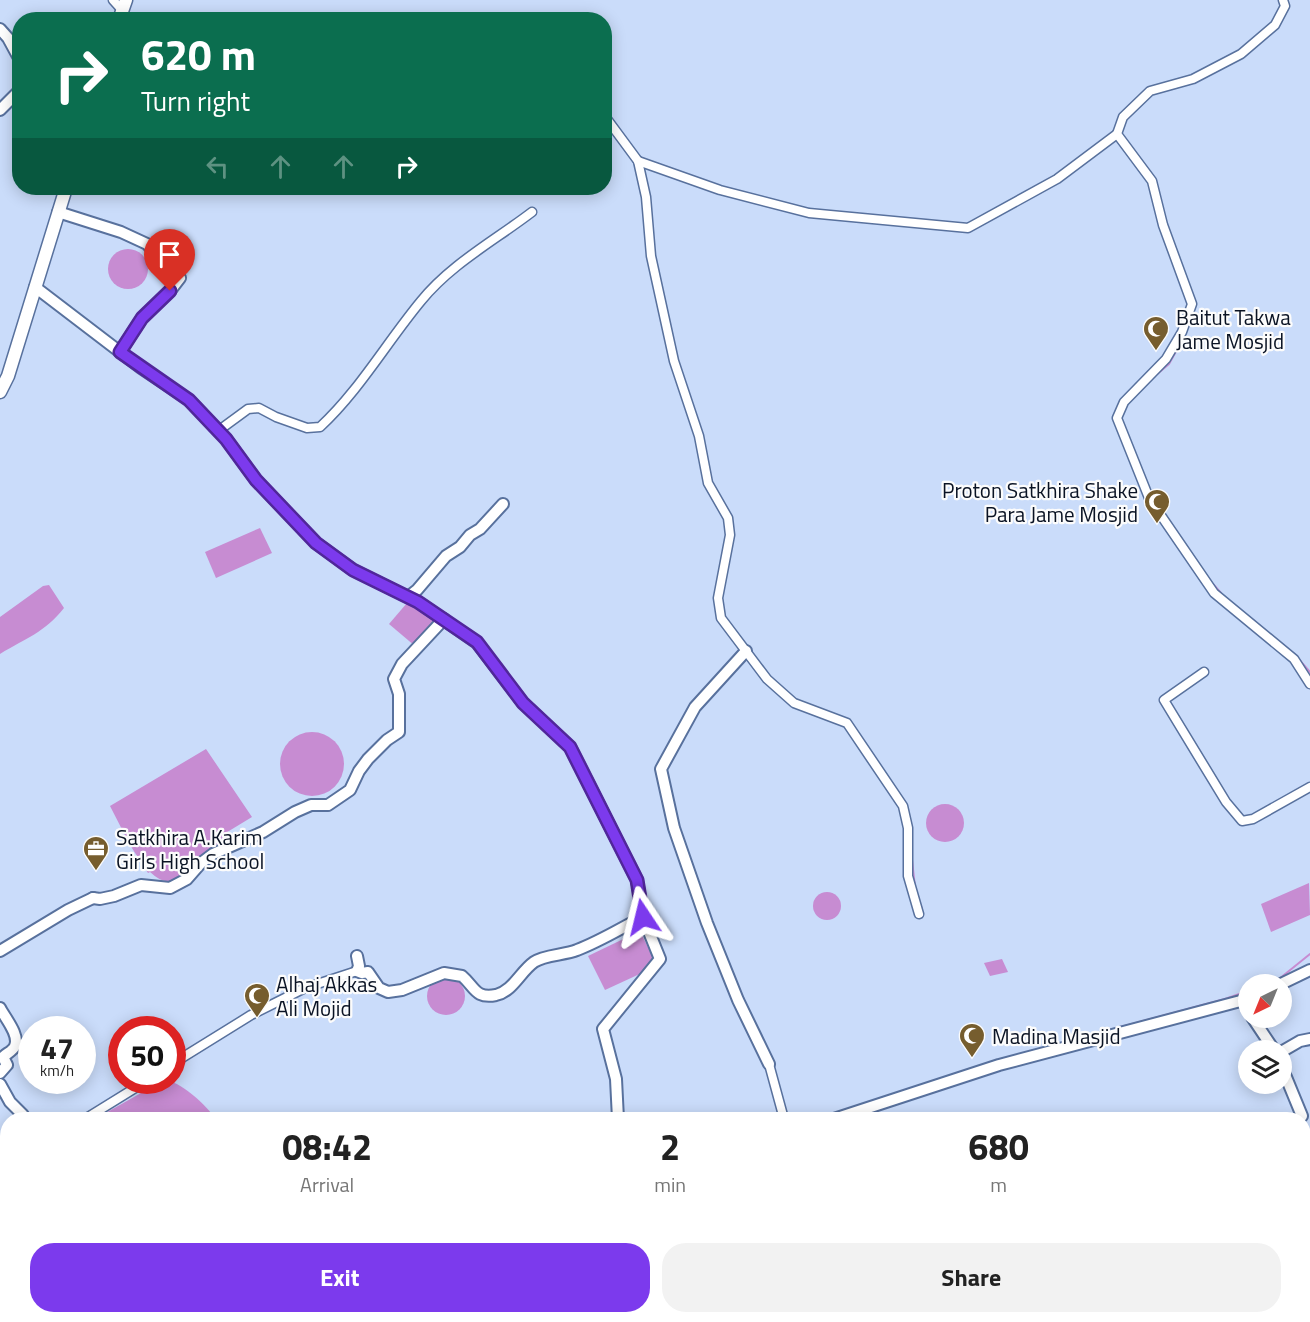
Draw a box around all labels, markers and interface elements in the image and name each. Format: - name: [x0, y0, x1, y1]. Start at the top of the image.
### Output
- text: 620 m: [141, 22, 256, 86]
- icon: right: [42, 36, 120, 114]
- text: Turn right: [141, 80, 250, 121]
- icon: left: [201, 150, 234, 183]
- icon: ahead: [264, 150, 297, 183]
- icon: ahead: [327, 150, 360, 183]
- icon: right: [390, 150, 423, 183]
- pin: [144, 229, 195, 291]
- icon: arrive: [153, 238, 186, 271]
- place label: Baitut Takwa Jame Mosjid: [1176, 301, 1291, 357]
- mosque icon: Baitut Takwa Jame Mosjid: [1141, 314, 1171, 352]
- place label: Proton Satkhira Shake Para Jame Mosjid: [942, 474, 1138, 530]
- mosque icon: Proton Satkhira Shake Para Jame Mosjid: [1142, 487, 1172, 525]
- place label: Satkhira A.Karim Girls High School: [116, 821, 264, 877]
- office icon: Satkhira A.Karim Girls High School: [81, 834, 111, 872]
- position arrow: [611, 885, 675, 949]
- place label: Alhaj Akkas Ali Mojid: [276, 968, 377, 1024]
- north arrow: [1238, 974, 1292, 1028]
- map controls: [1238, 974, 1292, 1094]
- mosque icon: Alhaj Akkas Ali Mojid: [242, 981, 272, 1019]
- speed limit sign: 50: [108, 1016, 186, 1094]
- place label: Madina Masjid: [992, 1020, 1121, 1052]
- mosque icon: Madina Masjid: [957, 1021, 987, 1059]
- text: 47: [40, 1025, 74, 1071]
- button: layers: [1238, 1040, 1292, 1094]
- text: km/h: [40, 1059, 74, 1082]
- text: 08:42: [282, 1119, 372, 1174]
- text: 2: [660, 1119, 680, 1174]
- text: 680: [968, 1119, 1029, 1174]
- text: Arrival: [300, 1169, 354, 1200]
- text: min: [654, 1169, 686, 1200]
- text: m: [990, 1169, 1007, 1200]
- button: Exit: [30, 1243, 650, 1312]
- button: Share: [662, 1243, 1281, 1312]

